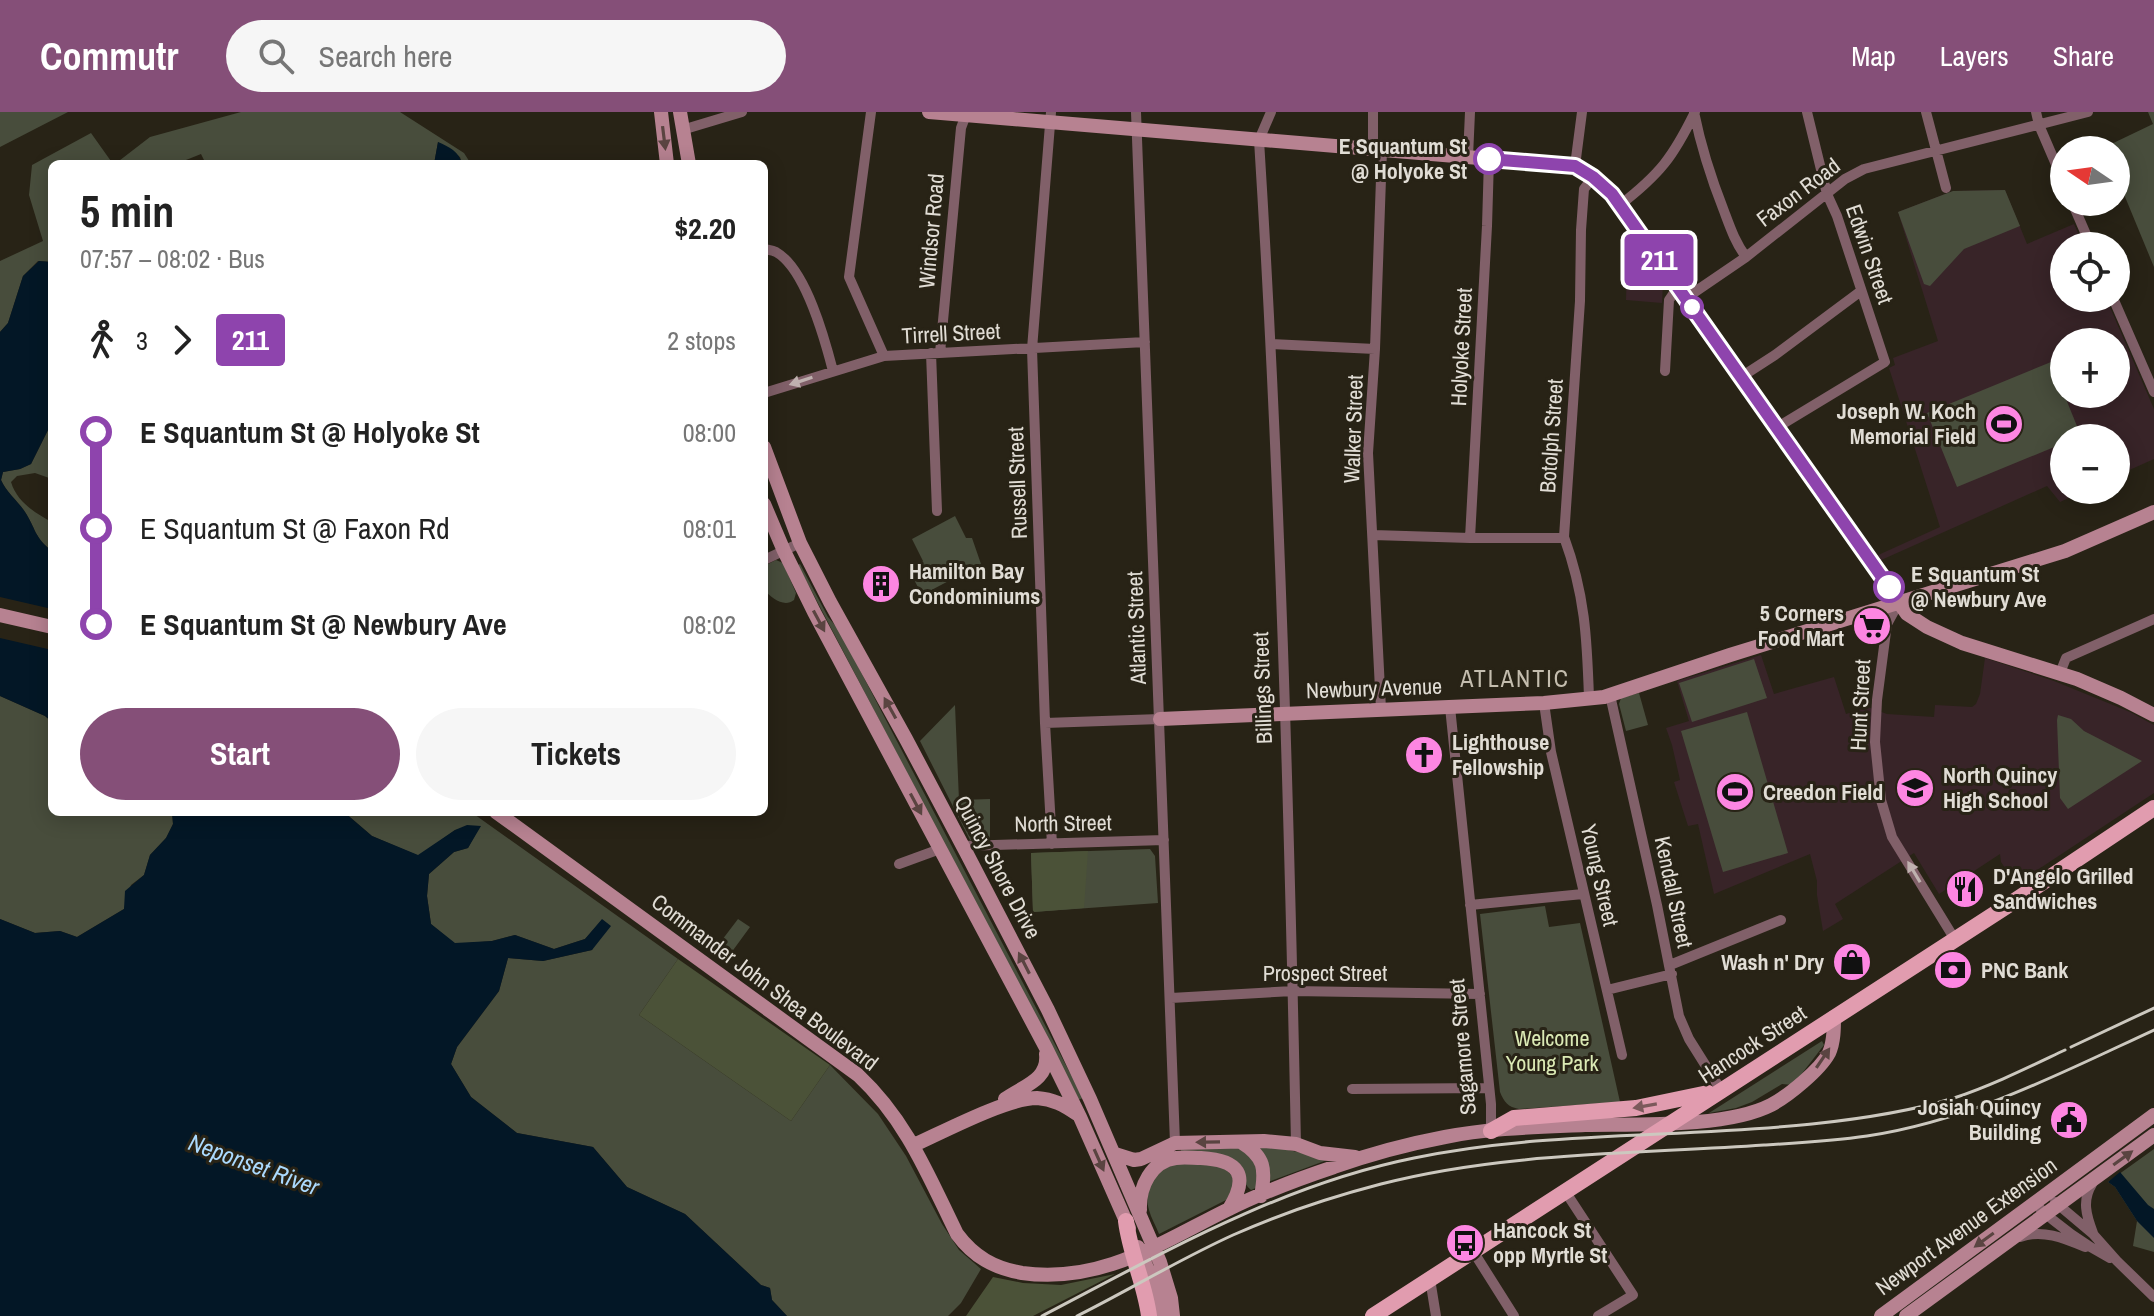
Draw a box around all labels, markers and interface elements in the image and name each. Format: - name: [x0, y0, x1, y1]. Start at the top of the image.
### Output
- search box: [226, 20, 786, 92]
- text: Commutr: [40, 31, 178, 82]
- icon: search: [254, 34, 298, 78]
- text: Search here: [318, 36, 453, 76]
- text: Map: [1851, 37, 1896, 75]
- text: Layers: [1940, 37, 2009, 75]
- text: Share: [2053, 37, 2114, 75]
- one-way arrow: [657, 126, 670, 151]
- place label: E Squantum St @ Holyoke St: [1339, 131, 1467, 186]
- north arrow: [2050, 136, 2130, 216]
- map controls: [2050, 136, 2130, 504]
- marker: E Squantum St @ Holyoke St: [1474, 144, 1504, 174]
- street label: Faxon Road: [1750, 151, 1846, 233]
- street label: Windsor Road: [911, 172, 951, 290]
- text: 5 min: [80, 181, 174, 241]
- street label: Edwin Street: [1839, 200, 1901, 308]
- text: $2.20: [674, 208, 736, 248]
- button: locate: [2050, 232, 2130, 312]
- line badge: 211: [1613, 234, 1705, 286]
- text: 07:57 – 08:02 · Bus: [80, 241, 265, 276]
- text: 211: [1640, 241, 1678, 279]
- street label: Holyoke Street: [1443, 287, 1479, 407]
- unlabelled marker: [1681, 296, 1703, 318]
- street label: Tirrell Street: [901, 315, 1001, 351]
- icon: walk: [80, 318, 124, 362]
- icon: forward: [160, 318, 204, 362]
- text: 211: [232, 321, 269, 359]
- text: 3: [136, 323, 148, 358]
- text: 2 stops: [667, 323, 736, 358]
- button: +: [2050, 328, 2130, 408]
- street label: Walker Street: [1336, 374, 1370, 484]
- one-way arrow: [789, 375, 813, 388]
- street label: Botolph Street: [1532, 378, 1570, 494]
- place label: Joseph W. Koch Memorial Field: [1837, 396, 1976, 451]
- sports icon: Joseph W. Koch Memorial Field: [1983, 403, 2025, 445]
- text: E Squantum St @ Holyoke St: [140, 412, 480, 452]
- text: 08:00: [683, 415, 736, 450]
- button: −: [2050, 424, 2130, 504]
- street label: Russell Street: [1000, 426, 1034, 540]
- text: E Squantum St @ Faxon Rd: [140, 508, 450, 548]
- text: 08:01: [683, 511, 736, 546]
- place label: Hamilton Bay Condominiums: [909, 556, 1040, 611]
- place label: E Squantum St @ Newbury Ave: [1911, 559, 2047, 614]
- building icon: Hamilton Bay Condominiums: [860, 563, 902, 605]
- street label: Atlantic Street: [1119, 571, 1153, 686]
- marker: E Squantum St @ Newbury Ave: [1874, 572, 1904, 602]
- place label: 5 Corners Food Mart: [1758, 598, 1844, 653]
- text: E Squantum St @ Newbury Ave: [140, 604, 507, 644]
- supermarket icon: 5 Corners Food Mart: [1851, 605, 1893, 647]
- text: 08:02: [683, 607, 736, 642]
- one-way arrow: [813, 609, 826, 632]
- street label: Billings Street: [1245, 631, 1279, 745]
- street label: Hunt Street: [1843, 659, 1877, 751]
- district label: ATLANTIC: [1459, 662, 1570, 694]
- street label: Newbury Avenue: [1305, 671, 1443, 705]
- one-way arrow: [883, 697, 896, 720]
- button: Start: [80, 708, 400, 800]
- button: Tickets: [416, 708, 736, 800]
- place label: Lighthouse Fellowship: [1452, 727, 1549, 782]
- church icon: Lighthouse Fellowship: [1403, 734, 1445, 776]
- place label: North Quincy High School: [1943, 760, 2057, 815]
- school or university icon: North Quincy High School: [1894, 767, 1936, 809]
- sports icon: Creedon Field: [1714, 771, 1756, 813]
- place label: Creedon Field: [1763, 777, 1883, 807]
- street label: Quincy Shore Drive: [948, 790, 1048, 944]
- one-way arrow: [910, 793, 923, 816]
- street label: North Street: [1014, 807, 1112, 839]
- street label: Young Street: [1574, 821, 1626, 929]
- street label: Kendall Street: [1648, 833, 1700, 951]
- one-way arrow: [1907, 861, 1921, 883]
- place label: D'Angelo Grilled Sandwiches: [1993, 861, 2134, 916]
- restaurant icon: D'Angelo Grilled Sandwiches: [1944, 868, 1986, 910]
- street label: Commander John Shea Boulevard: [645, 887, 885, 1077]
- shop icon: Wash n' Dry: [1831, 941, 1873, 983]
- place label: Wash n' Dry: [1721, 947, 1824, 977]
- bank icon: PNC Bank: [1932, 949, 1974, 991]
- one-way arrow: [1017, 952, 1030, 975]
- place label: PNC Bank: [1981, 955, 2069, 985]
- street label: Prospect Street: [1263, 958, 1387, 988]
- street label: Sagamore Street: [1441, 978, 1483, 1116]
- street label: Hancock Street: [1692, 998, 1812, 1090]
- park label: Welcome Young Park: [1506, 1023, 1599, 1078]
- one-way arrow: [1815, 1047, 1830, 1068]
- place label: Josiah Quincy Building: [1918, 1092, 2041, 1147]
- public building icon: Josiah Quincy Building: [2048, 1099, 2090, 1141]
- one-way arrow: [1632, 1101, 1657, 1113]
- water label: Neponset River: [184, 1126, 325, 1203]
- one-way arrow: [1195, 1136, 1220, 1148]
- one-way arrow: [1092, 1148, 1106, 1172]
- street label: Newport Avenue Extension: [1869, 1150, 2063, 1302]
- one-way arrow: [2112, 1151, 2133, 1166]
- place label: Hancock St opp Myrtle St: [1493, 1215, 1607, 1270]
- bus stop icon: Hancock St opp Myrtle St: [1444, 1222, 1486, 1264]
- one-way arrow: [1973, 1232, 1994, 1247]

